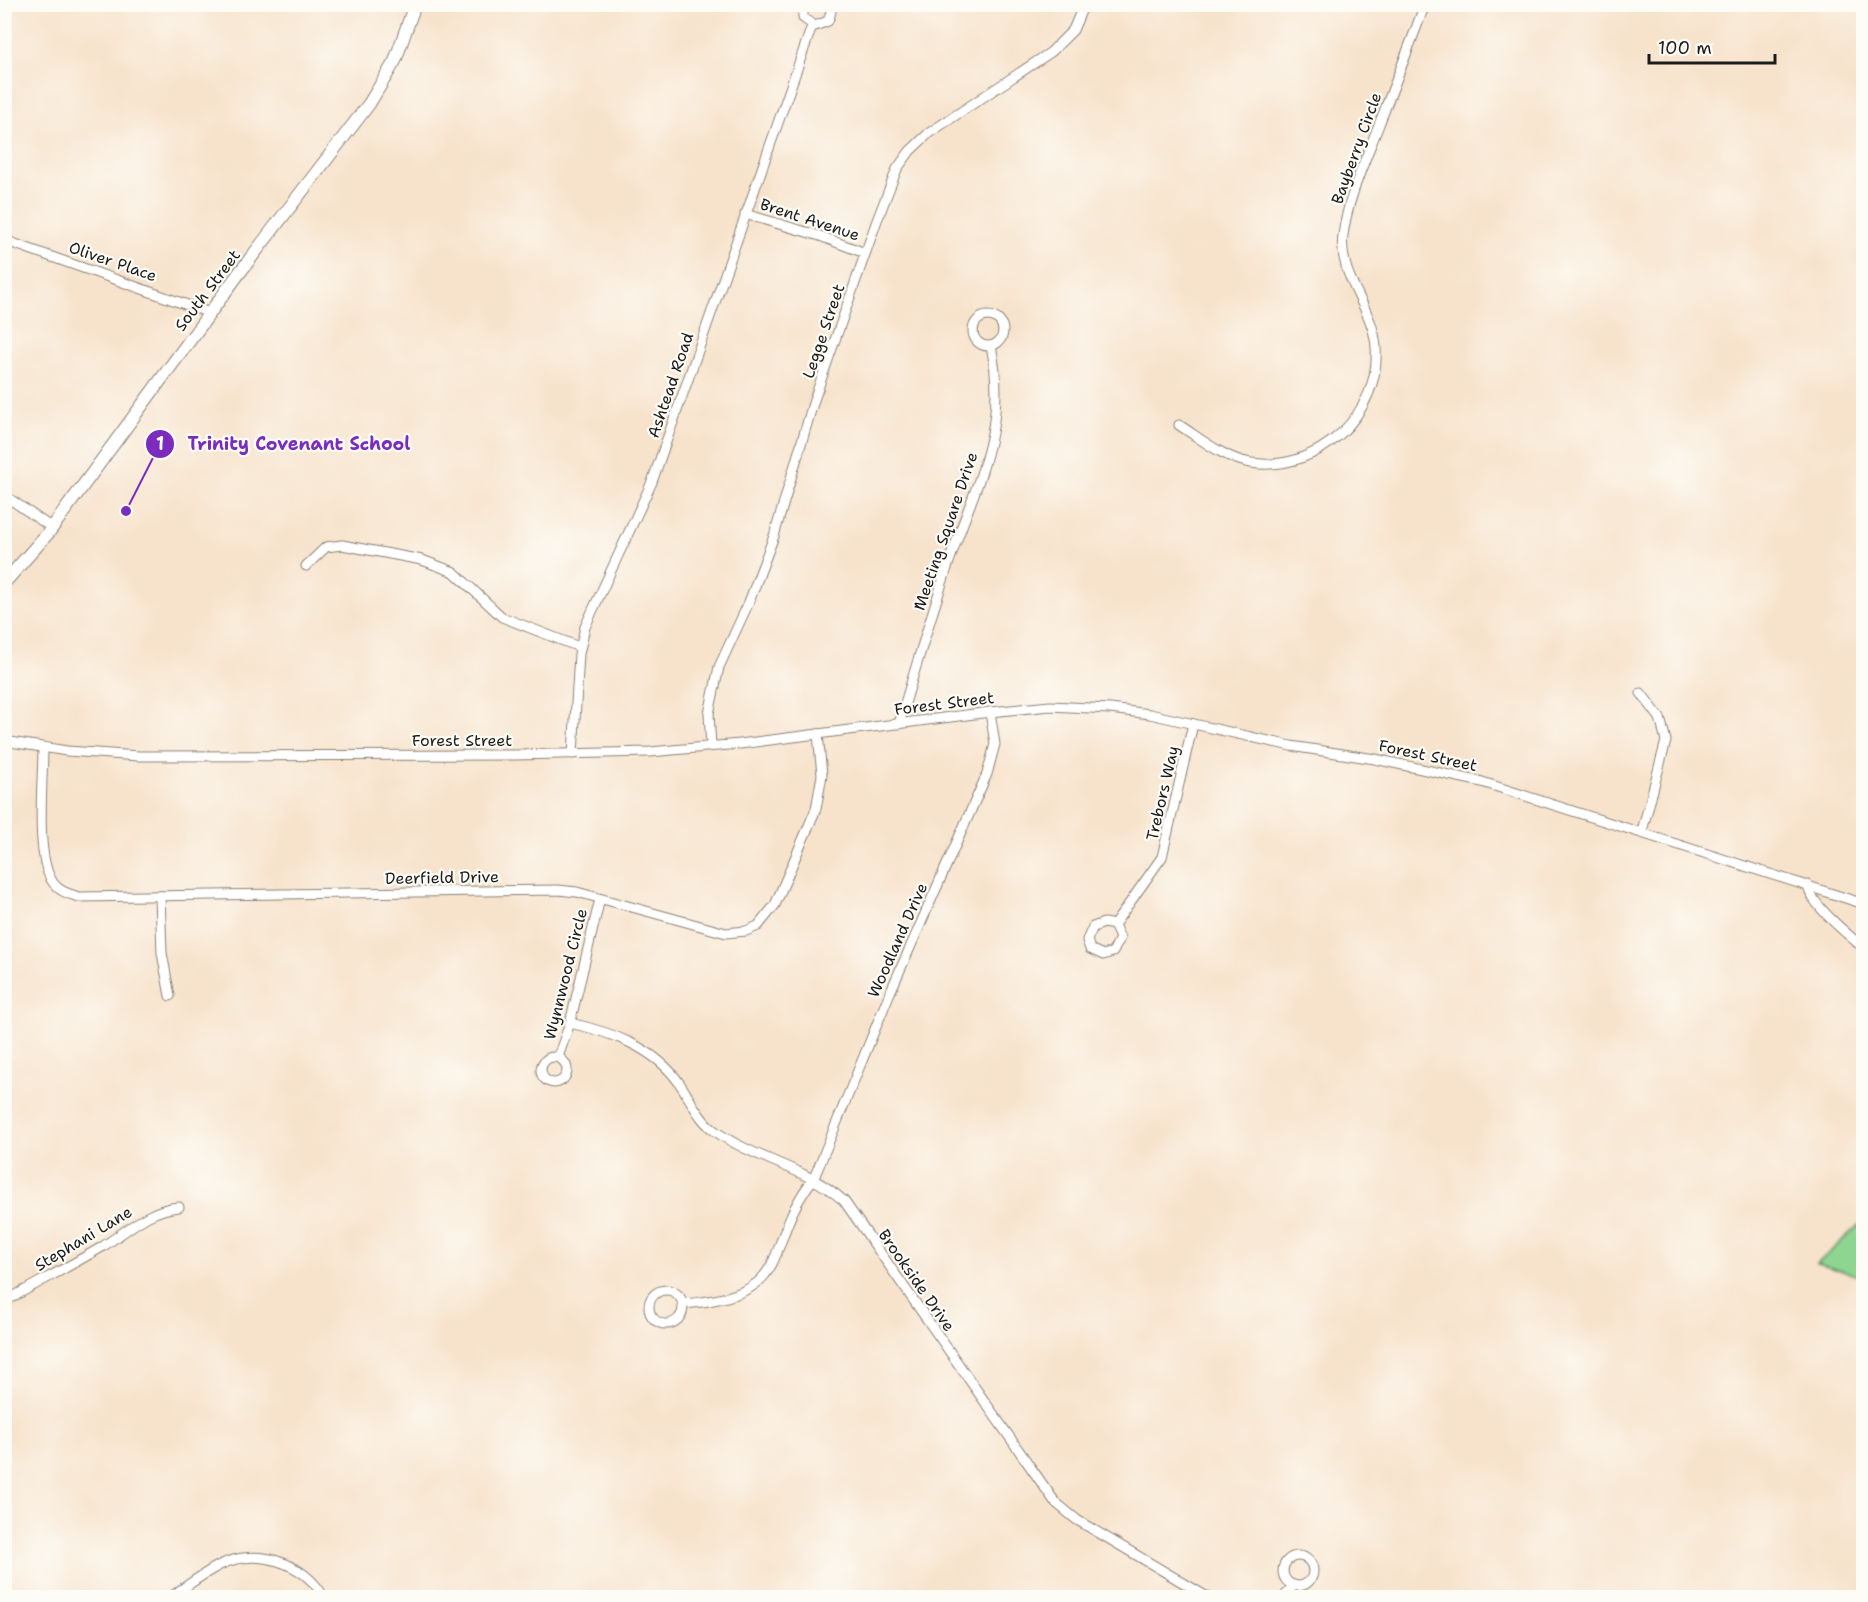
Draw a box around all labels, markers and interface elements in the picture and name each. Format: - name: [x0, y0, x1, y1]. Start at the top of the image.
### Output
- scale bar: [1649, 27, 1775, 65]
- text: 100 m: [1658, 36, 1712, 60]
- street label: Bayberry Circle: [1327, 89, 1386, 207]
- street label: Brent Avenue: [757, 194, 862, 245]
- street label: Oliver Place: [66, 237, 160, 286]
- street label: South Street: [170, 245, 245, 335]
- street label: Legge Street: [798, 281, 849, 381]
- street label: Ashtead Road: [643, 330, 698, 441]
- callout: Trinity Covenant School: [145, 426, 422, 462]
- text: 1: [156, 432, 164, 456]
- text: Trinity Covenant School: [187, 432, 411, 456]
- street label: Meeting Square Drive: [908, 449, 982, 613]
- street label: Forest Street: [893, 687, 995, 720]
- street label: Forest Street: [412, 730, 512, 751]
- street label: Forest Street: [1377, 735, 1479, 776]
- street label: Trebors Way: [1141, 744, 1184, 843]
- street label: Deerfield Drive: [385, 866, 499, 889]
- street label: Woodland Drive: [863, 880, 932, 1001]
- street label: Wynnwood Circle: [539, 906, 592, 1042]
- street label: Stephani Lane: [31, 1201, 136, 1276]
- street label: Brookside Drive: [874, 1225, 960, 1335]

